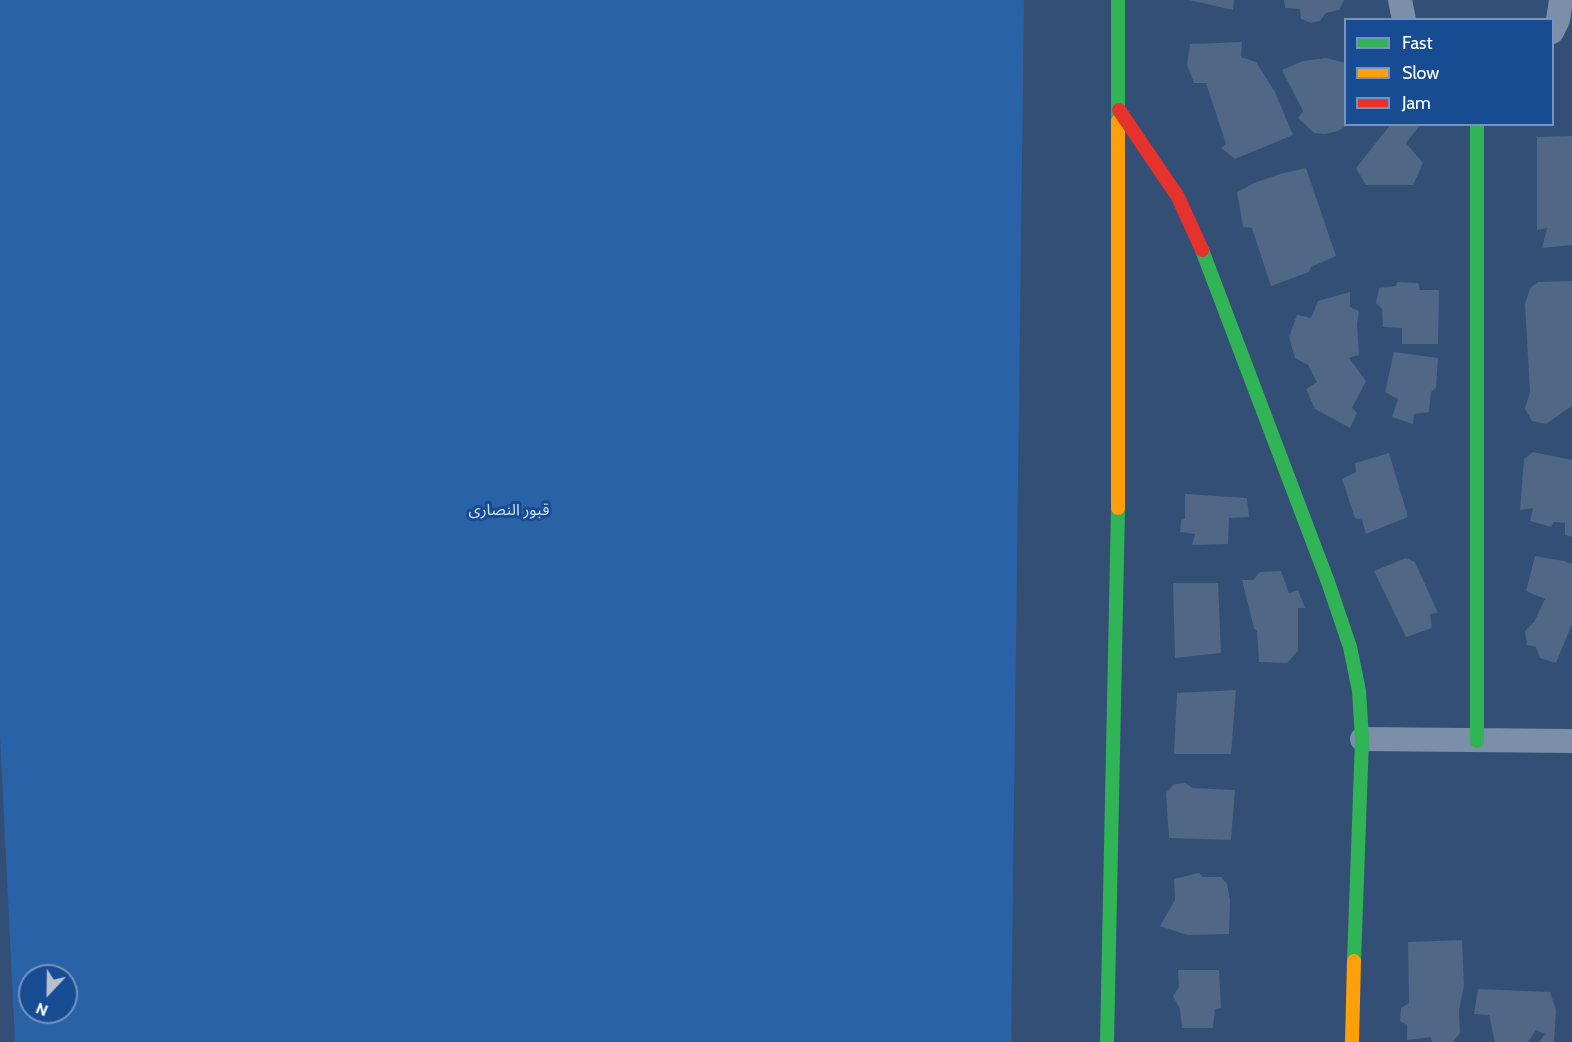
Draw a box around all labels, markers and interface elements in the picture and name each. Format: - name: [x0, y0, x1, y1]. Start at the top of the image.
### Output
- legend: [1344, 18, 1554, 126]
- text: Fast: [1402, 32, 1433, 54]
- text: Slow: [1402, 62, 1439, 84]
- text: Jam: [1402, 92, 1431, 114]
- park label: قبور النصارى: [469, 500, 549, 520]
- north arrow: [18, 964, 78, 1024]
- text: N: [33, 998, 51, 1020]

